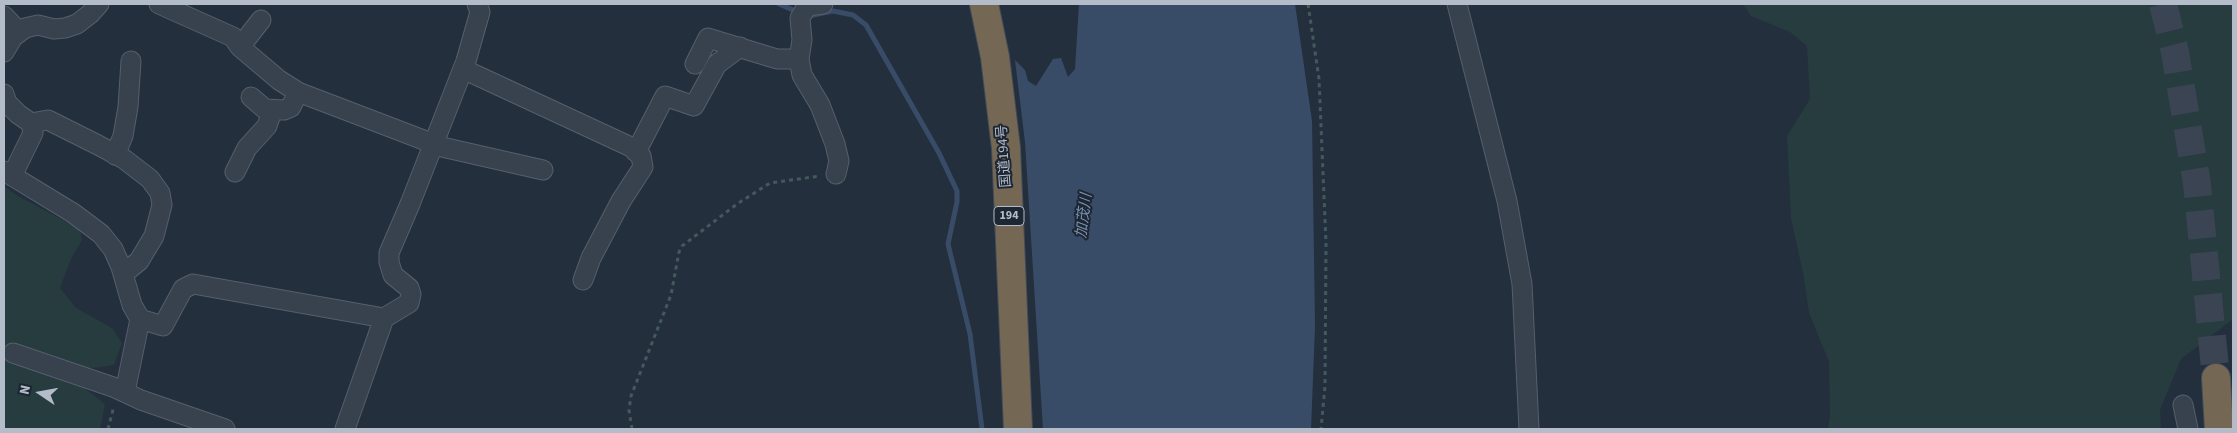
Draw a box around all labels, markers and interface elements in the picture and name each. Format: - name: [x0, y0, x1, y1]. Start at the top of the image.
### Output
- street label: 国道194号: [994, 124, 1016, 188]
- water label: 加茂川: [1073, 193, 1097, 239]
- road number: 194: [994, 207, 1024, 226]
- north arrow: [15, 368, 65, 418]
- text: N: [15, 383, 36, 397]

